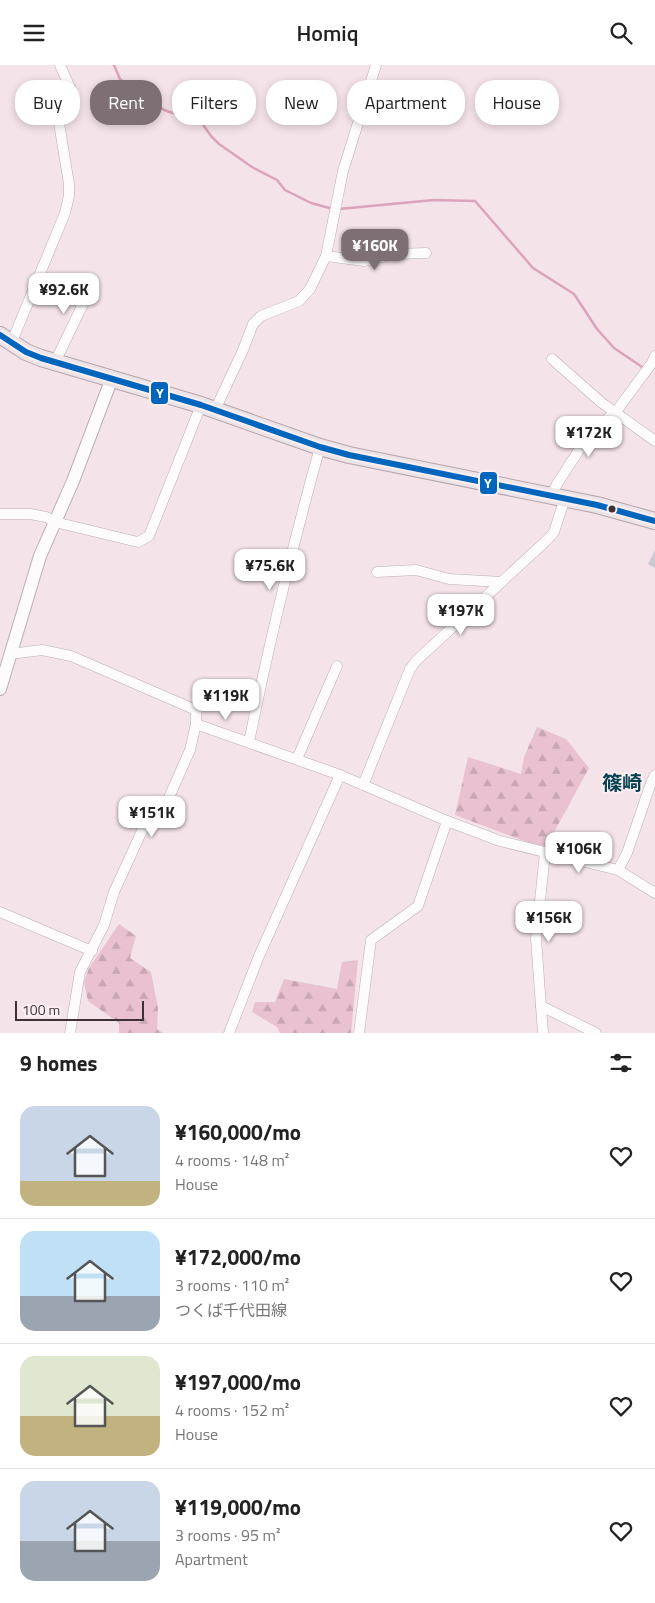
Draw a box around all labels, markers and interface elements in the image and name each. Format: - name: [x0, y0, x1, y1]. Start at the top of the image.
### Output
- text: Homiq: [297, 16, 358, 50]
- icon: menu: [20, 19, 48, 47]
- icon: search: [607, 19, 635, 47]
- chip: Buy: [15, 80, 80, 125]
- chip: Rent: [90, 80, 162, 125]
- chip: Filters: [172, 80, 256, 125]
- chip: New: [266, 80, 337, 125]
- chip: Apartment: [347, 80, 465, 125]
- chip: House: [475, 80, 559, 125]
- pin: ¥160K: [340, 229, 410, 271]
- text: ¥160K: [352, 233, 398, 257]
- pin: ¥92.6K: [23, 273, 105, 315]
- text: ¥92.6K: [39, 277, 89, 301]
- line badge: Y: [150, 381, 169, 405]
- text: Y: [156, 382, 164, 403]
- pin: ¥172K: [554, 415, 624, 458]
- text: ¥172K: [566, 420, 612, 444]
- line badge: Y: [479, 471, 498, 495]
- text: Y: [484, 472, 492, 493]
- unlabelled marker: [607, 504, 617, 514]
- pin: ¥75.6K: [229, 549, 311, 591]
- text: ¥75.6K: [245, 553, 295, 577]
- pin: ¥197K: [426, 593, 496, 636]
- text: ¥197K: [438, 598, 484, 622]
- pin: ¥119K: [191, 679, 261, 721]
- text: ¥119K: [203, 683, 249, 707]
- district label: 篠崎: [602, 767, 642, 798]
- pin: ¥151K: [117, 795, 187, 838]
- text: ¥151K: [129, 800, 175, 824]
- pin: ¥106K: [544, 831, 614, 874]
- text: ¥106K: [556, 836, 602, 860]
- pin: ¥156K: [514, 901, 584, 943]
- text: ¥156K: [526, 905, 572, 929]
- scale bar: [15, 998, 144, 1021]
- text: 100 m: [22, 999, 60, 1020]
- text: 9 homes: [20, 1047, 97, 1079]
- icon: filters: [607, 1049, 635, 1077]
- text: ¥160,000/mo: [175, 1116, 301, 1148]
- icon: home: [60, 1126, 120, 1186]
- icon: heart: [607, 1142, 635, 1170]
- text: 4 rooms · 148 m²: [175, 1148, 289, 1172]
- text: House: [175, 1172, 218, 1196]
- text: ¥172,000/mo: [175, 1241, 301, 1273]
- icon: home: [60, 1251, 120, 1311]
- icon: heart: [607, 1267, 635, 1295]
- text: 3 rooms · 110 m²: [175, 1273, 289, 1297]
- text: つくば千代田線: [175, 1298, 287, 1322]
- text: ¥197,000/mo: [175, 1366, 301, 1398]
- icon: home: [60, 1376, 120, 1436]
- icon: heart: [607, 1392, 635, 1420]
- text: 4 rooms · 152 m²: [175, 1398, 289, 1422]
- text: House: [175, 1422, 218, 1446]
- text: ¥119,000/mo: [175, 1491, 301, 1523]
- icon: home: [60, 1501, 120, 1561]
- icon: heart: [607, 1517, 635, 1545]
- text: 3 rooms · 95 m²: [175, 1523, 280, 1547]
- text: Apartment: [175, 1547, 248, 1571]

